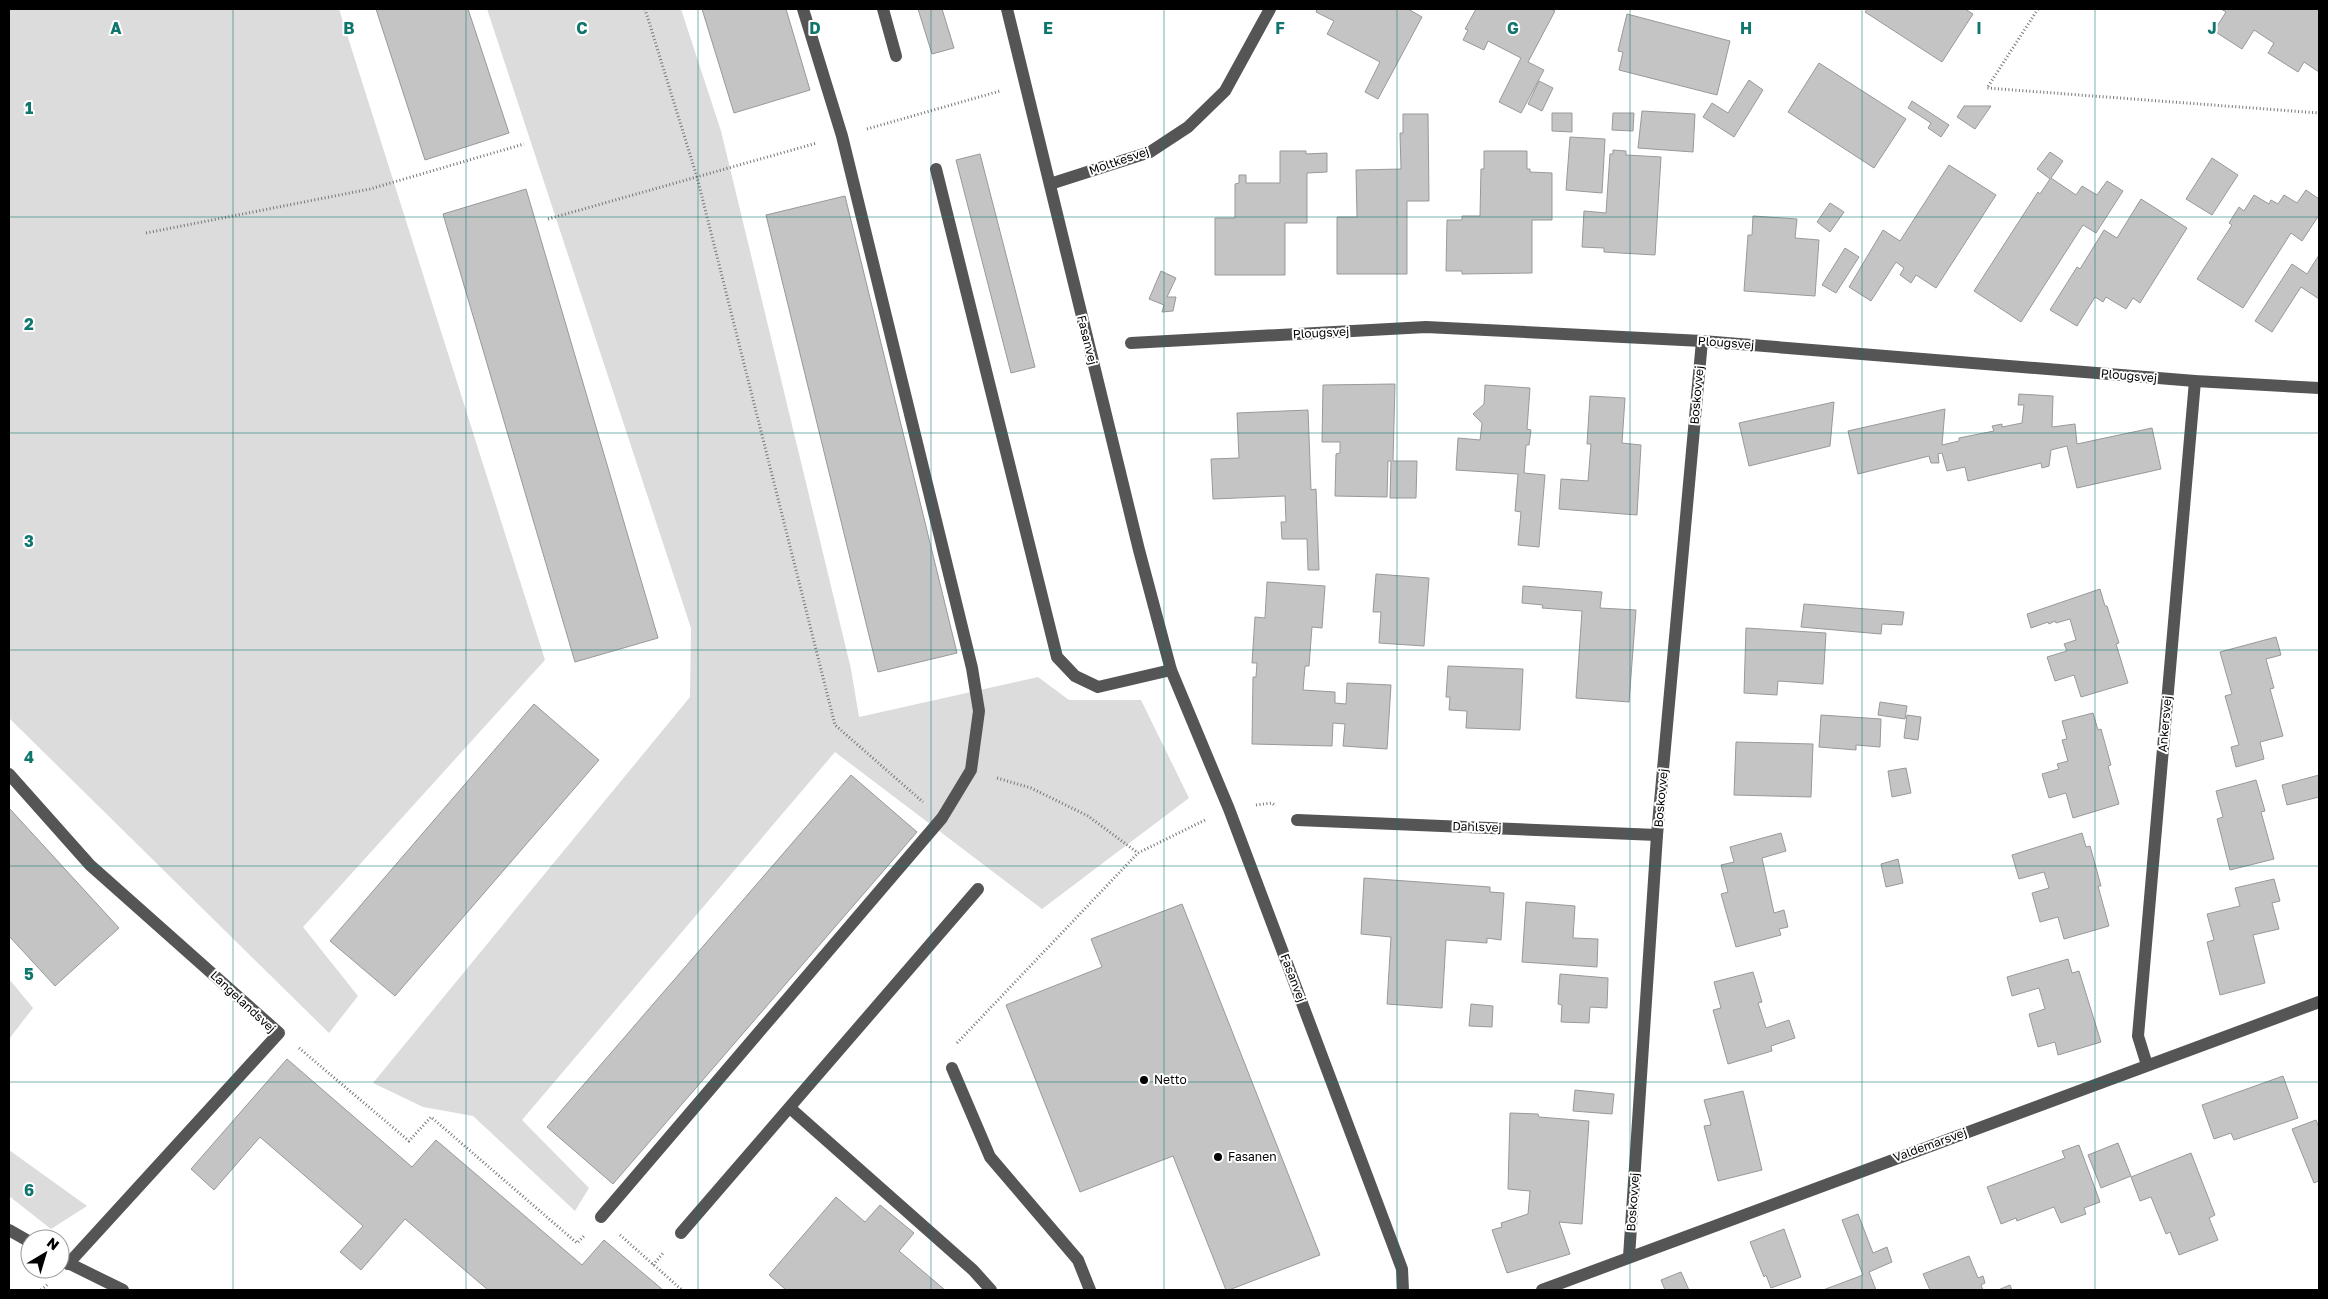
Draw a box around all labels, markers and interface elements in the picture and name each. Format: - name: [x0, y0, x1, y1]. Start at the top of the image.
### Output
- text: A: [110, 18, 122, 38]
- text: B: [343, 18, 355, 38]
- text: C: [576, 18, 588, 38]
- text: D: [809, 18, 821, 38]
- text: E: [1043, 18, 1053, 38]
- text: F: [1275, 18, 1285, 38]
- text: G: [1507, 18, 1519, 38]
- text: H: [1740, 18, 1752, 38]
- text: I: [1976, 18, 1982, 38]
- text: J: [2207, 18, 2217, 38]
- text: 1: [25, 98, 33, 118]
- street label: Moltkesvej: [1087, 143, 1151, 178]
- text: 2: [24, 314, 34, 334]
- street label: Fasanvej: [1074, 314, 1101, 366]
- street label: Plougsvej: [1292, 324, 1350, 341]
- street label: Plougsvej: [1697, 333, 1755, 352]
- street label: Boskovvej: [1686, 365, 1707, 425]
- street label: Plougsvej: [2100, 366, 2158, 385]
- text: 3: [24, 531, 34, 551]
- street label: Ankersvej: [2155, 695, 2174, 753]
- text: 4: [24, 747, 34, 767]
- street label: Boskovvej: [1650, 768, 1671, 828]
- street label: Dahlsvej: [1452, 818, 1502, 835]
- street label: Fasanvej: [1277, 952, 1310, 1004]
- text: 5: [24, 964, 34, 984]
- street label: Langelandsvej: [208, 968, 279, 1036]
- place label: Netto: [1154, 1072, 1187, 1087]
- marker: Netto: [1138, 1074, 1150, 1086]
- street label: Valdemarsvej: [1891, 1124, 1969, 1165]
- place label: Fasanen: [1228, 1149, 1277, 1164]
- marker: Fasanen: [1212, 1151, 1224, 1163]
- street label: Boskovvej: [1623, 1172, 1642, 1232]
- text: 6: [24, 1180, 34, 1200]
- north arrow: [20, 1229, 70, 1279]
- text: N: [44, 1233, 63, 1253]

